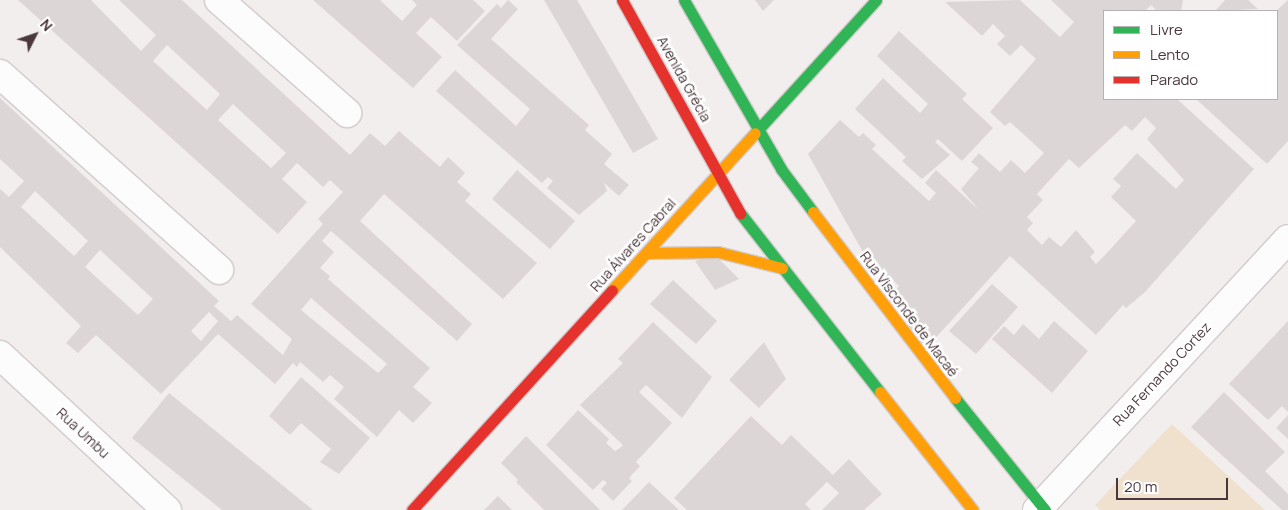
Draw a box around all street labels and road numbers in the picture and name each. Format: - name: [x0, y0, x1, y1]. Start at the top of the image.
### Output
- street label: Avenida Grécia: [654, 33, 714, 125]
- street label: Rua Álvares Cabral: [587, 195, 679, 295]
- street label: Rua Visconde de Macaé: [856, 248, 962, 380]
- street label: Rua Fernando Cortez: [1110, 319, 1214, 429]
- street label: Rua Umbu: [53, 404, 113, 462]

